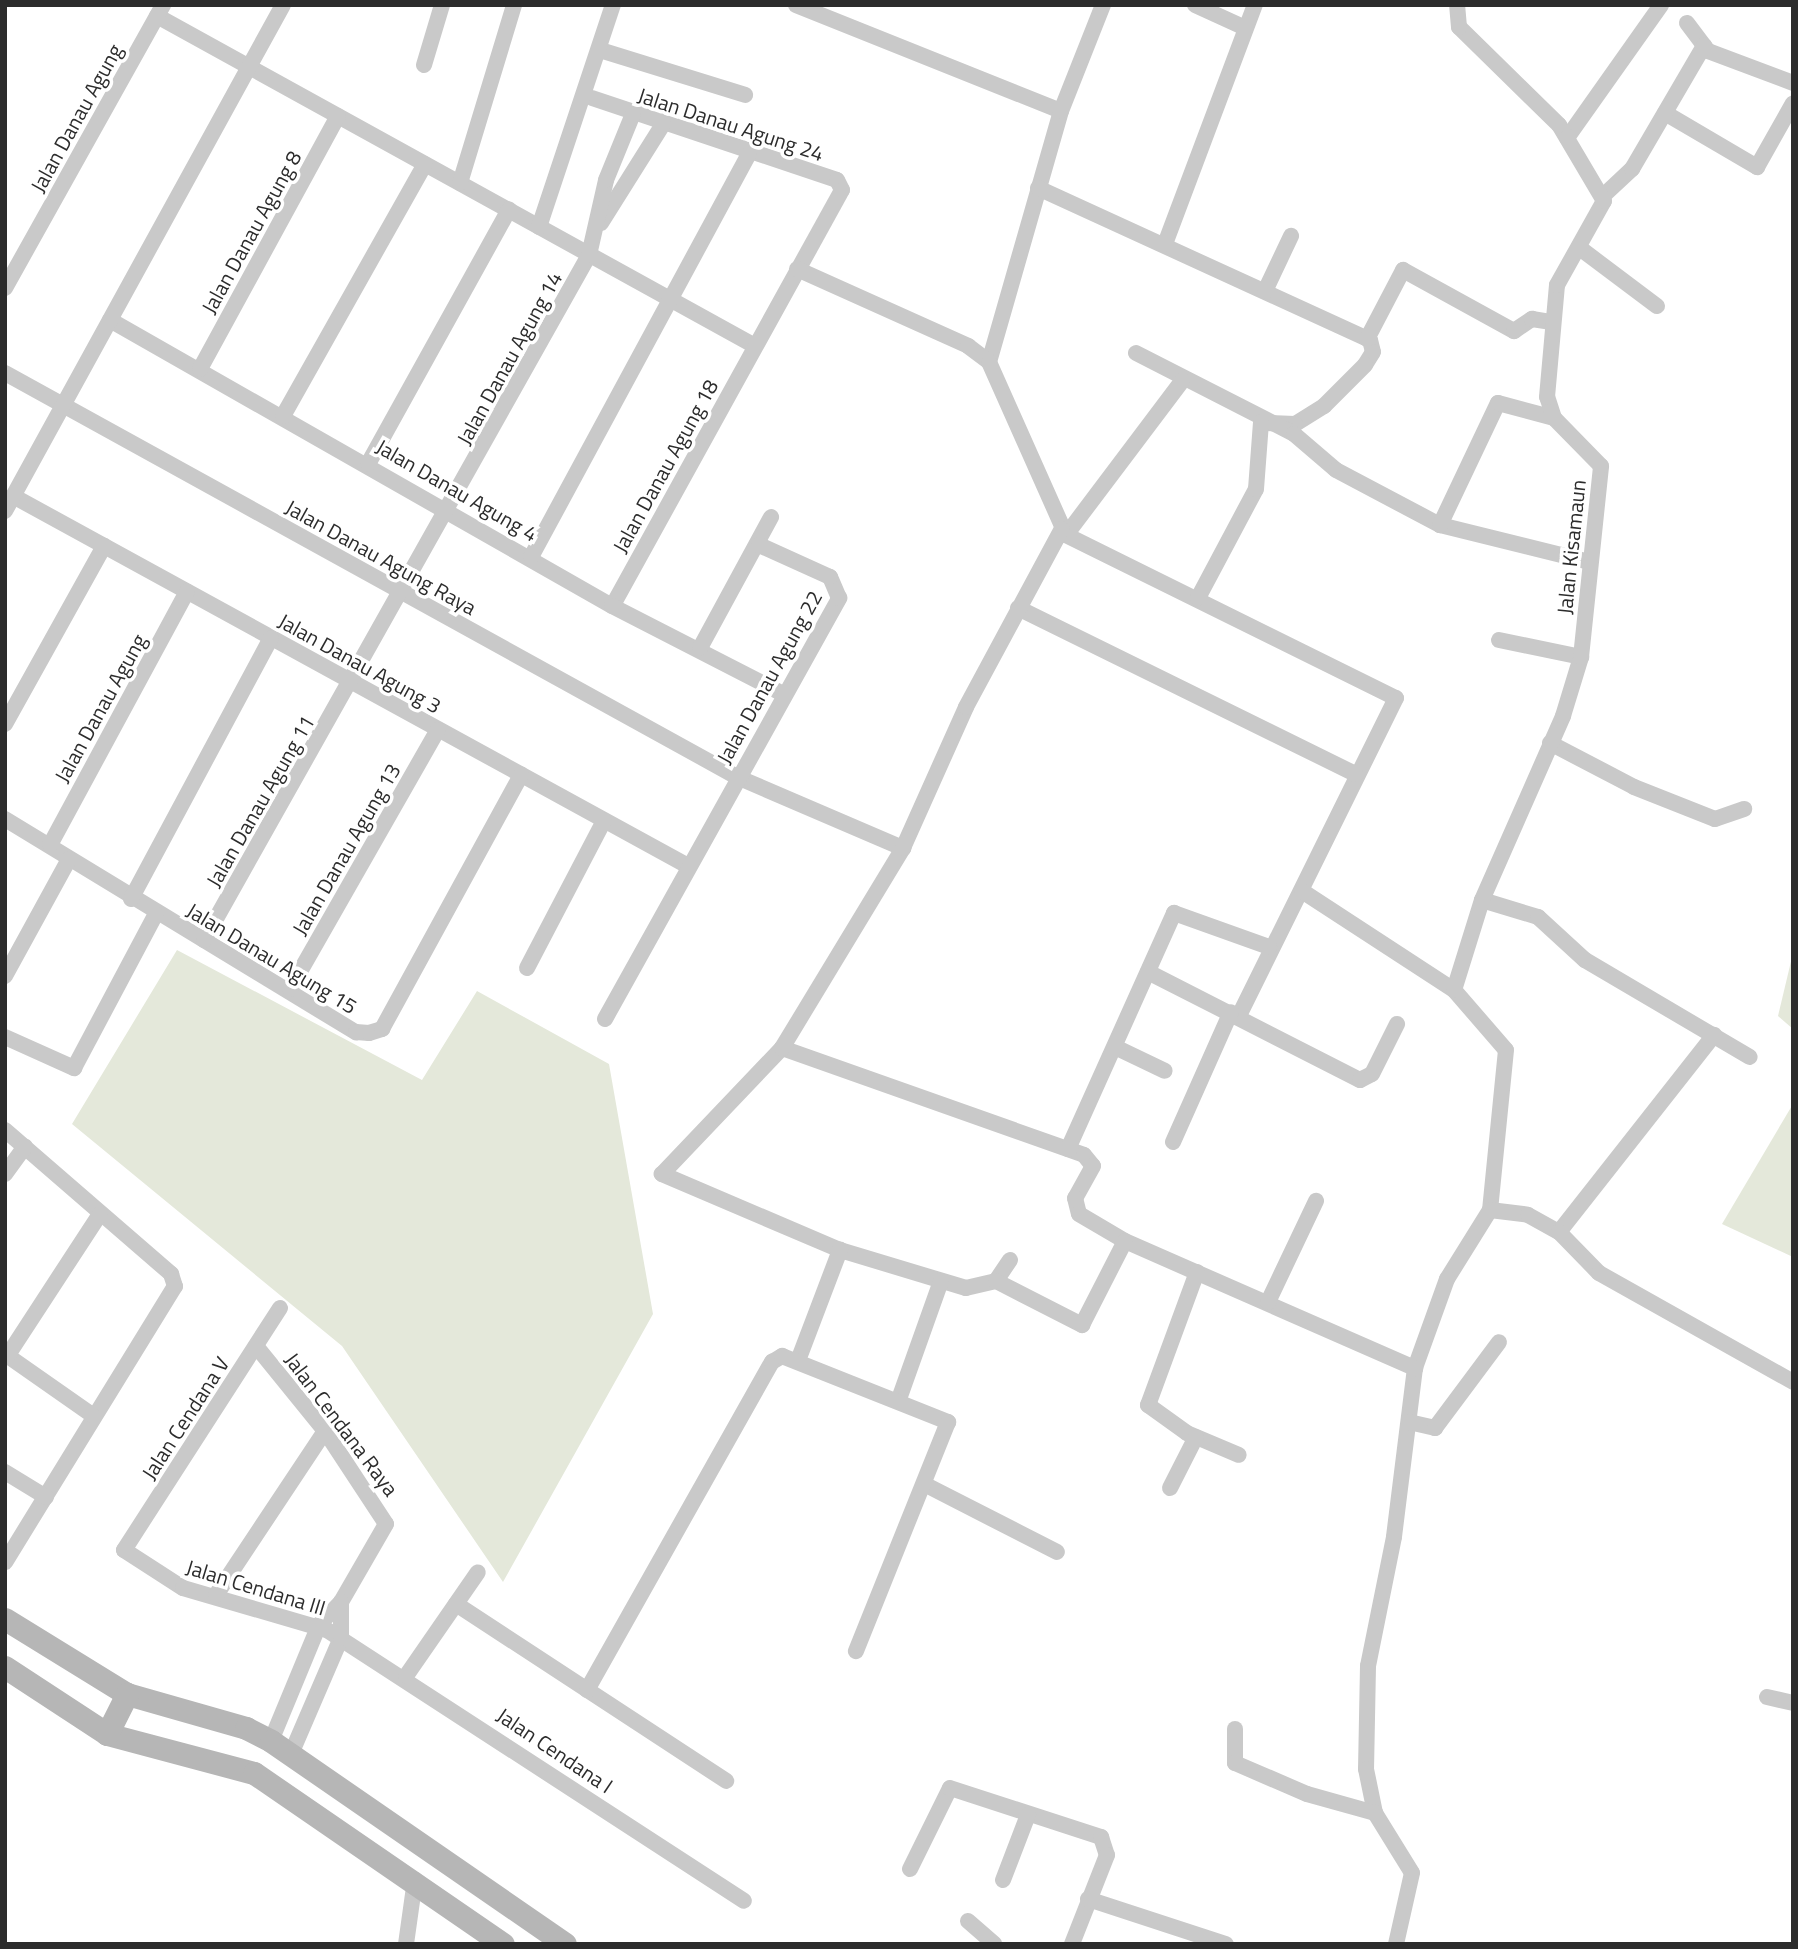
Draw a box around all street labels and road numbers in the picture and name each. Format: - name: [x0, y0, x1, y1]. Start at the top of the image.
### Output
- street label: Jalan Danau Agung: [25, 39, 127, 197]
- street label: Jalan Danau Agung 24: [635, 82, 827, 166]
- street label: Jalan Danau Agung 8: [196, 146, 306, 318]
- street label: Jalan Danau Agung 14: [451, 267, 567, 449]
- street label: Jalan Danau Agung 18: [607, 375, 723, 557]
- street label: Jalan Danau Agung 4: [372, 434, 542, 546]
- street label: Jalan Kisamaun: [1551, 478, 1591, 616]
- street label: Jalan Danau Agung Raya: [281, 494, 481, 620]
- street label: Jalan Danau Agung 22: [711, 586, 827, 768]
- street label: Jalan Danau Agung 3: [274, 608, 446, 718]
- street label: Jalan Danau Agung: [49, 629, 151, 787]
- street label: Jalan Danau Agung 11: [201, 711, 319, 891]
- street label: Jalan Danau Agung 13: [287, 759, 405, 939]
- street label: Jalan Danau Agung 15: [182, 897, 362, 1019]
- street label: Jalan Cendana Raya: [280, 1347, 404, 1501]
- street label: Jalan Cendana V: [136, 1352, 234, 1484]
- street label: Jalan Cendana III: [183, 1554, 329, 1620]
- street label: Jalan Cendana I: [492, 1702, 618, 1798]

